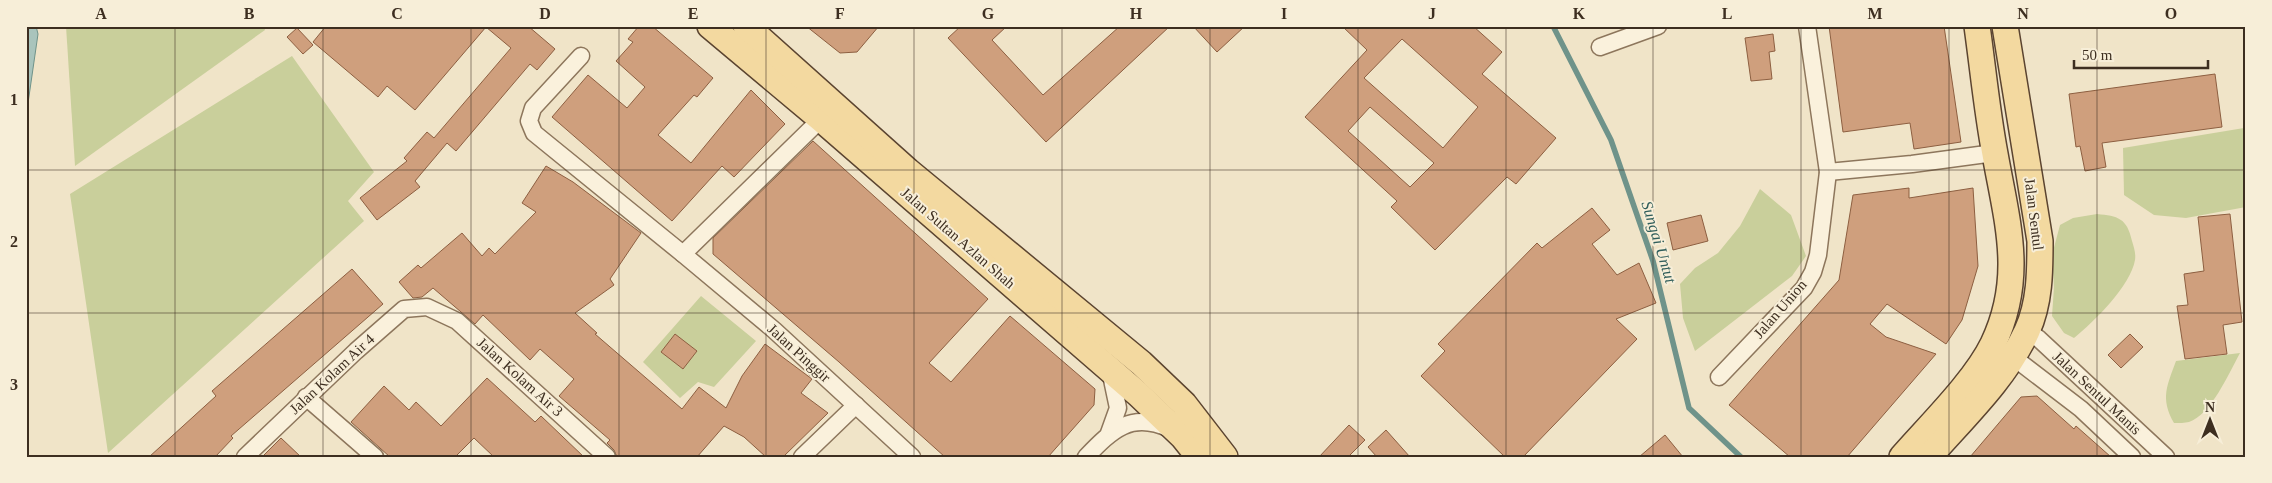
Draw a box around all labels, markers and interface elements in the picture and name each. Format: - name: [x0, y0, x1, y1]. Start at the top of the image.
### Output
- text: A: [95, 5, 107, 22]
- text: B: [244, 5, 255, 22]
- text: C: [391, 5, 403, 22]
- text: D: [539, 5, 551, 22]
- text: E: [688, 5, 698, 22]
- text: F: [835, 5, 845, 22]
- text: G: [982, 5, 995, 22]
- text: H: [1130, 5, 1143, 22]
- text: I: [1281, 5, 1287, 22]
- text: J: [1428, 5, 1436, 22]
- text: K: [1573, 5, 1586, 22]
- text: L: [1722, 5, 1732, 22]
- text: M: [1867, 5, 1883, 22]
- text: N: [2017, 5, 2029, 22]
- text: O: [2165, 5, 2177, 22]
- scale bar: [2074, 38, 2208, 70]
- text: 50 m: [2082, 47, 2113, 63]
- text: 1: [10, 91, 18, 108]
- street label: Jalan Sentul: [2022, 177, 2046, 251]
- street label: Jalan Sultan Azlan Shah: [898, 184, 1018, 292]
- water label: Sungai Untut: [1638, 199, 1680, 286]
- text: 2: [10, 233, 18, 250]
- street label: Jalan Union: [1750, 276, 1810, 341]
- street label: Jalan Pinggir: [764, 321, 834, 385]
- street label: Jalan Kolam Air 4: [286, 330, 378, 417]
- street label: Jalan Kolam Air 3: [474, 334, 566, 420]
- street label: Jalan Sentul Manis: [2050, 348, 2144, 438]
- text: 3: [10, 376, 18, 393]
- north arrow: [2184, 396, 2234, 446]
- text: N: [2205, 400, 2215, 415]

